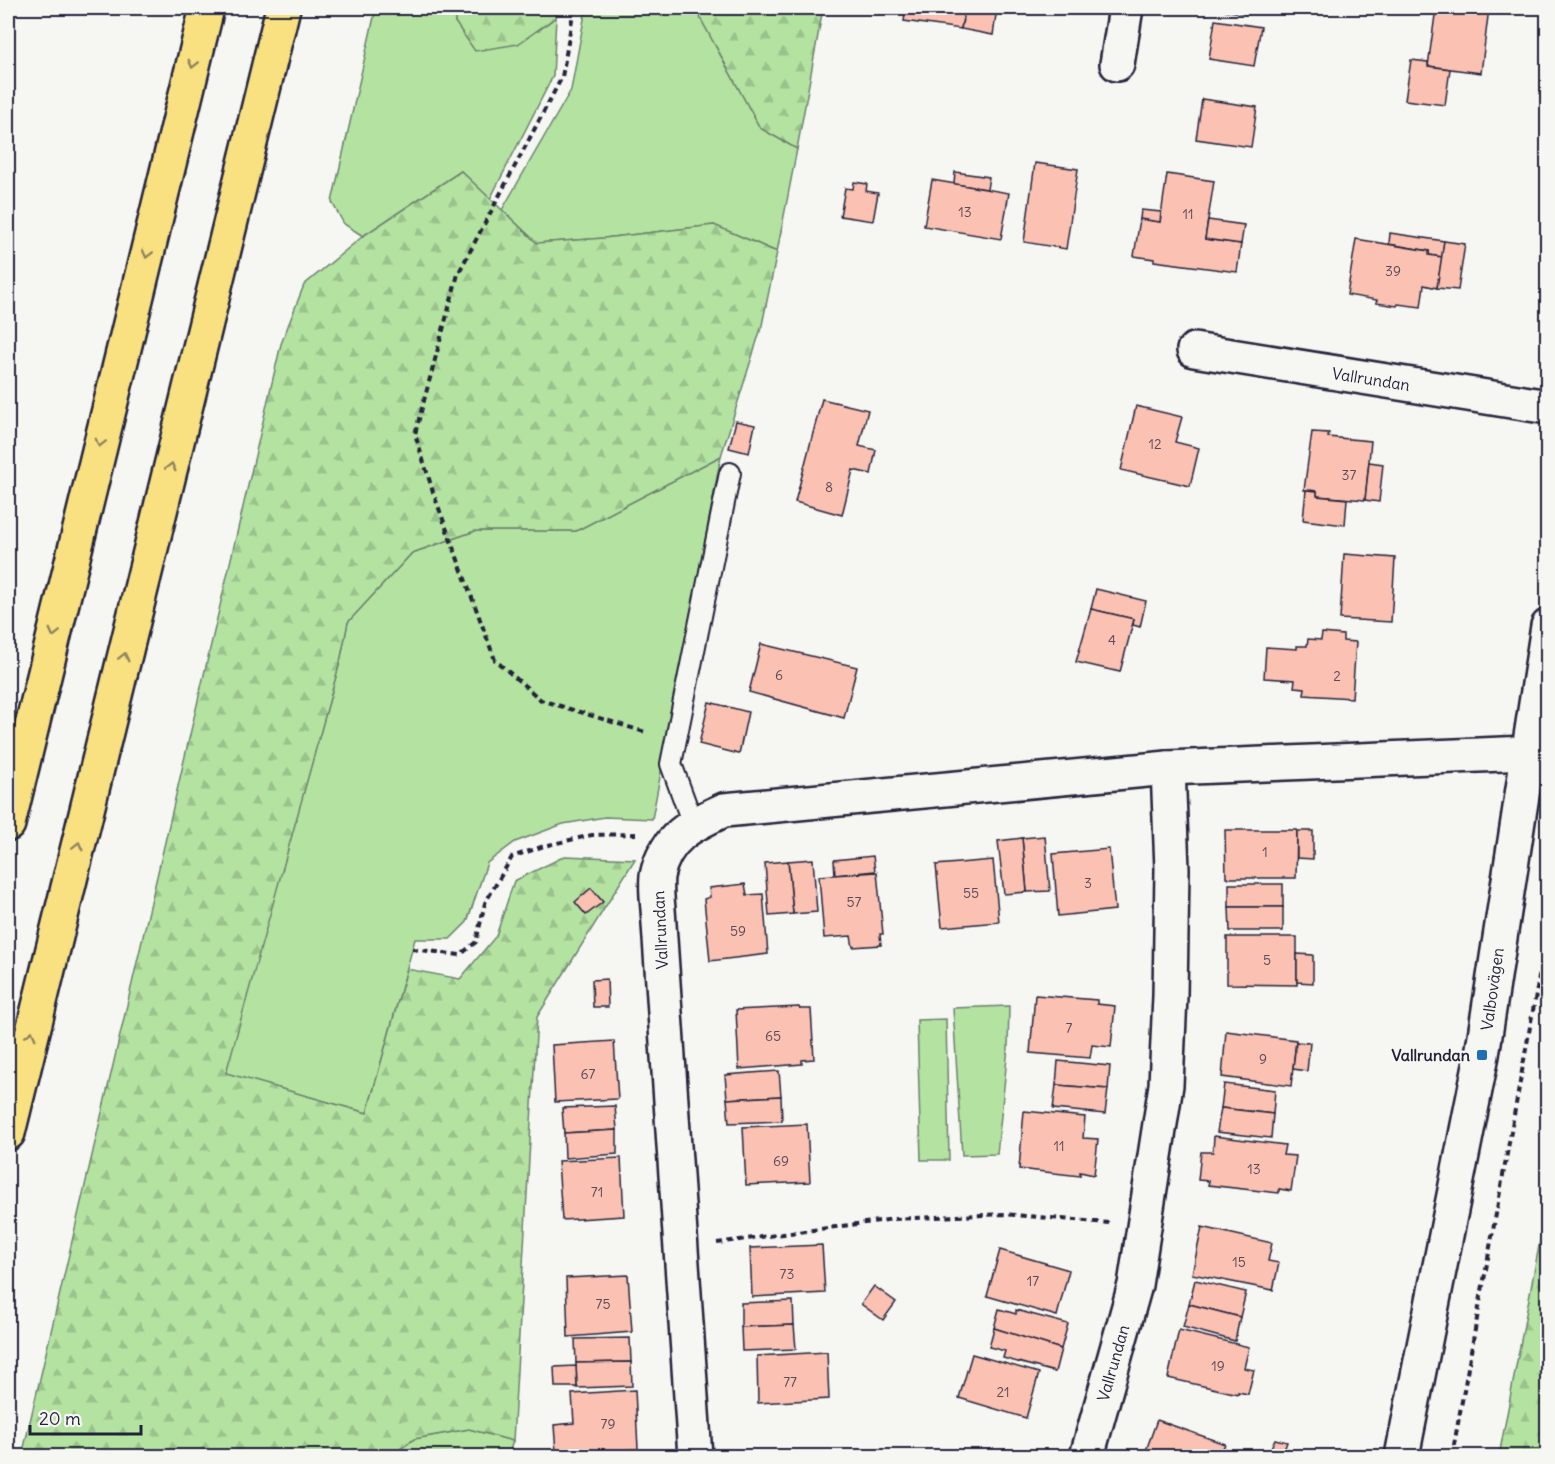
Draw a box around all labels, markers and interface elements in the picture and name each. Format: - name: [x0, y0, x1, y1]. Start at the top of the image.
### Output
- one-way arrow: [187, 59, 200, 69]
- house number: 13: [958, 203, 972, 221]
- house number: 11: [1182, 205, 1194, 223]
- one-way arrow: [141, 249, 154, 259]
- house number: 39: [1385, 262, 1401, 280]
- street label: Vallrundan: [1331, 363, 1411, 395]
- house number: 12: [1148, 435, 1162, 453]
- one-way arrow: [95, 438, 108, 448]
- one-way arrow: [163, 462, 176, 472]
- house number: 37: [1342, 466, 1357, 484]
- house number: 8: [825, 478, 833, 496]
- one-way arrow: [49, 627, 62, 637]
- house number: 4: [1108, 631, 1116, 649]
- one-way arrow: [117, 652, 130, 662]
- house number: 6: [775, 666, 783, 684]
- house number: 2: [1333, 667, 1341, 685]
- one-way arrow: [70, 841, 83, 851]
- house number: 1: [1262, 843, 1268, 861]
- house number: 3: [1084, 874, 1092, 892]
- house number: 55: [963, 884, 979, 902]
- street label: Vallrundan: [648, 890, 672, 970]
- house number: 57: [847, 893, 862, 911]
- house number: 59: [730, 922, 746, 940]
- street label: Valbovägen: [1476, 946, 1508, 1032]
- house number: 5: [1263, 951, 1271, 969]
- house number: 7: [1066, 1019, 1073, 1037]
- house number: 65: [765, 1027, 781, 1045]
- one-way arrow: [24, 1031, 37, 1041]
- place label: Vallrundan: [1391, 1045, 1470, 1065]
- marker: Vallrundan: [1475, 1048, 1489, 1062]
- house number: 9: [1259, 1050, 1267, 1068]
- house number: 67: [581, 1065, 596, 1083]
- house number: 11: [1053, 1137, 1065, 1155]
- house number: 69: [773, 1152, 789, 1170]
- house number: 13: [1247, 1160, 1261, 1178]
- house number: 71: [591, 1183, 603, 1201]
- house number: 15: [1232, 1253, 1246, 1271]
- house number: 73: [780, 1265, 794, 1283]
- house number: 17: [1027, 1272, 1039, 1290]
- house number: 75: [596, 1295, 610, 1313]
- street label: Vallrundan: [1093, 1322, 1133, 1404]
- house number: 19: [1211, 1357, 1225, 1375]
- house number: 77: [783, 1373, 797, 1391]
- house number: 21: [996, 1383, 1010, 1401]
- scale bar: [30, 1398, 141, 1436]
- text: 20 m: [39, 1407, 81, 1430]
- house number: 79: [601, 1415, 615, 1433]

